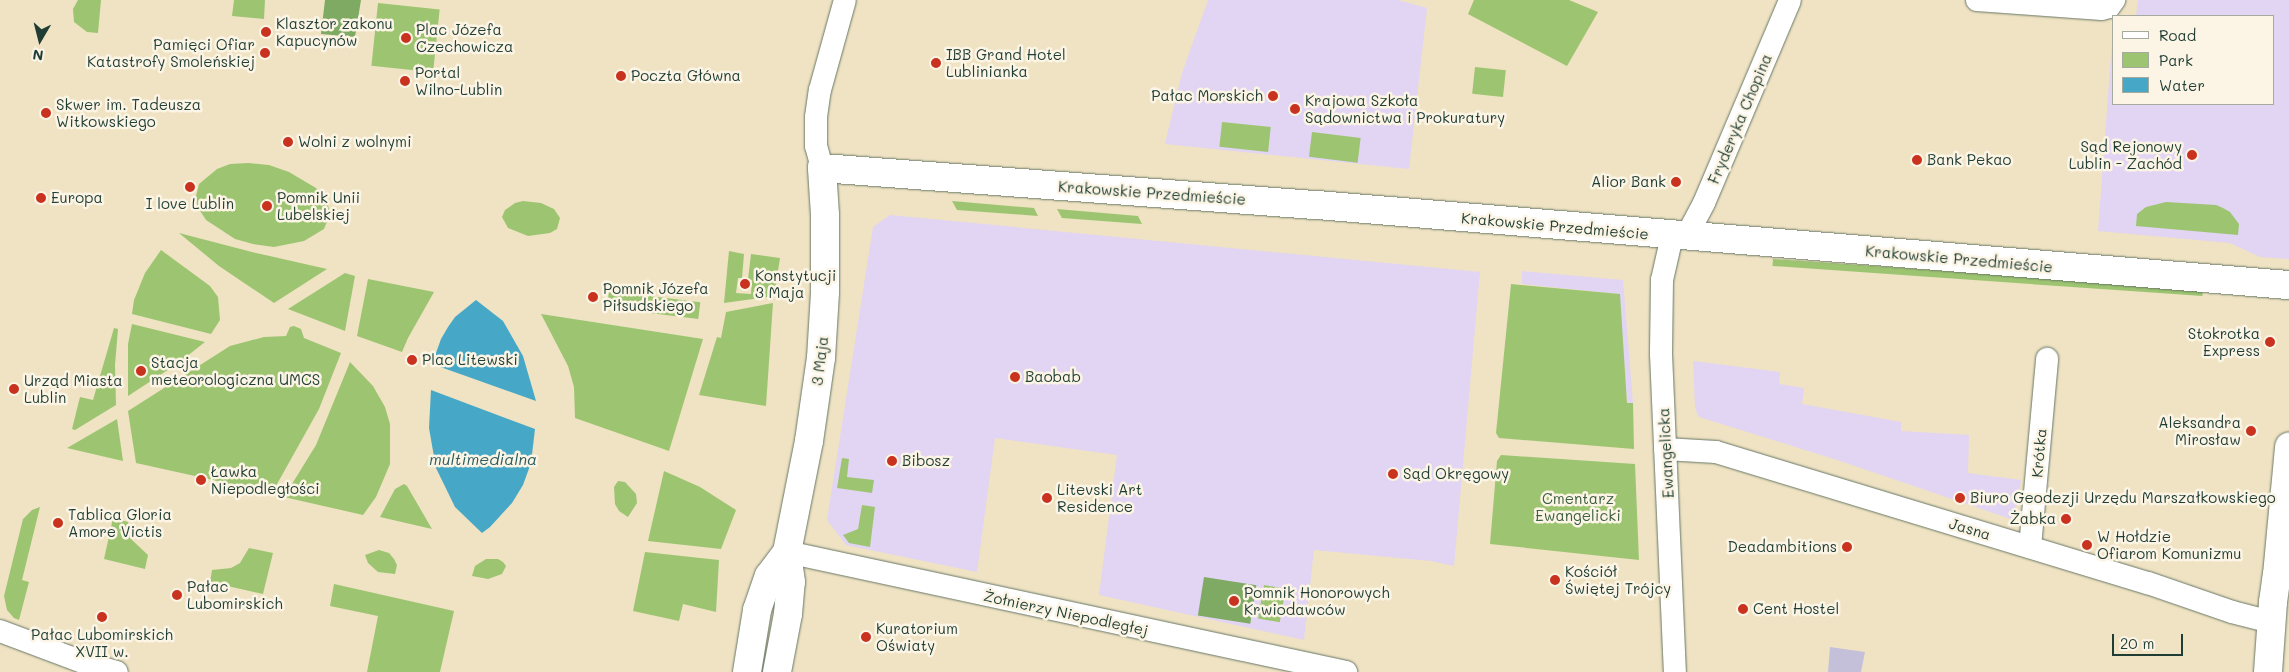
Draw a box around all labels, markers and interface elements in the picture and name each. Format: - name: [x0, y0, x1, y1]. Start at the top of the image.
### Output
- place label: Klasztor zakonu Kapucynów: [276, 14, 393, 49]
- north arrow: [15, 15, 65, 65]
- legend: [2112, 15, 2274, 105]
- place label: Plac Józefa Czechowicza: [416, 20, 513, 55]
- text: Road: [2159, 25, 2196, 45]
- marker: Klasztor zakonu Kapucynów: [260, 26, 272, 38]
- marker: Plac Józefa Czechowicza: [400, 32, 412, 44]
- place label: Pamięci Ofiar Katastrofy Smoleńskiej: [87, 35, 255, 70]
- text: N: [31, 45, 44, 65]
- place label: IBB Grand Hotel Lublinianka: [946, 45, 1066, 80]
- marker: Pamięci Ofiar Katastrofy Smoleńskiej: [259, 47, 271, 59]
- text: Park: [2159, 50, 2193, 70]
- street label: Fryderyka Chopina: [1704, 51, 1776, 187]
- marker: IBB Grand Hotel Lublinianka: [930, 57, 942, 69]
- place label: Portal Wilno-Lublin: [415, 63, 502, 98]
- place label: Poczta Główna: [631, 67, 741, 85]
- marker: Poczta Główna: [615, 70, 627, 82]
- marker: Portal Wilno-Lublin: [399, 75, 411, 87]
- text: Water: [2159, 75, 2205, 95]
- place label: Pałac Morskich: [1151, 87, 1263, 105]
- marker: Pałac Morskich: [1267, 90, 1279, 102]
- place label: Krajowa Szkoła Sądownictwa i Prokuratury: [1305, 91, 1505, 126]
- place label: Skwer im. Tadeusza Witkowskiego: [56, 95, 201, 130]
- marker: Krajowa Szkoła Sądownictwa i Prokuratury: [1289, 103, 1301, 115]
- marker: Skwer im. Tadeusza Witkowskiego: [40, 107, 52, 119]
- place label: Wolni z wolnymi: [298, 133, 412, 151]
- marker: Wolni z wolnymi: [282, 136, 294, 148]
- place label: Sąd Rejonowy Lublin - Zachód: [2069, 137, 2182, 172]
- marker: Sąd Rejonowy Lublin - Zachód: [2186, 149, 2198, 161]
- place label: Bank Pekao: [1927, 151, 2011, 169]
- marker: Bank Pekao: [1911, 154, 1923, 166]
- place label: Alior Bank: [1591, 173, 1666, 191]
- marker: Alior Bank: [1670, 176, 1682, 188]
- street label: Krakowskie Przedmieście: [1058, 177, 1246, 209]
- marker: I love Lublin: [184, 181, 196, 193]
- place label: Pomnik Unii Lubelskiej: [277, 188, 360, 223]
- place label: Europa: [51, 189, 103, 207]
- marker: Europa: [35, 192, 47, 204]
- place label: I love Lublin: [146, 195, 234, 213]
- marker: Pomnik Unii Lubelskiej: [261, 200, 273, 212]
- street label: Krakowskie Przedmieście: [1461, 209, 1649, 243]
- street label: Krakowskie Przedmieście: [1865, 242, 2053, 276]
- place label: Konstytucji 3 Maja: [755, 266, 836, 301]
- marker: Konstytucji 3 Maja: [739, 278, 751, 290]
- place label: Pomnik Józefa Piłsudskiego: [603, 279, 709, 314]
- marker: Pomnik Józefa Piłsudskiego: [587, 291, 599, 303]
- place label: Stokrotka Express: [2188, 324, 2260, 359]
- street label: 3 Maja: [808, 335, 832, 387]
- marker: Stokrotka Express: [2264, 336, 2276, 348]
- place label: Plac Litewski: [422, 351, 518, 369]
- place label: Stacja meteorologiczna UMCS: [151, 353, 320, 388]
- marker: Plac Litewski: [406, 354, 418, 366]
- marker: Stacja meteorologiczna UMCS: [135, 365, 147, 377]
- place label: Baobab: [1025, 368, 1081, 386]
- place label: Urząd Miasta Lublin: [24, 371, 123, 406]
- marker: Baobab: [1009, 371, 1021, 383]
- marker: Urząd Miasta Lublin: [8, 383, 20, 395]
- street label: Ewangelicka: [1655, 407, 1677, 499]
- place label: Aleksandra Mirosław: [2158, 413, 2241, 448]
- marker: Aleksandra Mirosław: [2245, 425, 2257, 437]
- street label: Krótka: [2028, 428, 2050, 478]
- water label: multimedialna: [429, 449, 537, 469]
- place label: Bibosz: [902, 452, 950, 470]
- marker: Bibosz: [886, 455, 898, 467]
- place label: Ławka Niepodległości: [211, 462, 320, 497]
- place label: Sąd Okręgowy: [1403, 465, 1509, 483]
- marker: Sąd Okręgowy: [1387, 468, 1399, 480]
- marker: Ławka Niepodległości: [195, 474, 207, 486]
- place label: Litevski Art Residence: [1057, 480, 1142, 515]
- park label: Cmentarz Ewangelicki: [1535, 489, 1621, 524]
- place label: Biuro Geodezji Urzędu Marszałkowskiego: [1970, 489, 2276, 507]
- marker: Litevski Art Residence: [1041, 492, 1053, 504]
- marker: Biuro Geodezji Urzędu Marszałkowskiego: [1954, 492, 1966, 504]
- place label: Tablica Gloria Amore Victis: [68, 505, 172, 540]
- place label: Żabka: [2010, 510, 2056, 528]
- marker: Żabka: [2060, 513, 2072, 525]
- street label: Jasna: [1947, 514, 1993, 544]
- marker: Tablica Gloria Amore Victis: [52, 517, 64, 529]
- place label: W Hołdzie Ofiarom Komunizmu: [2097, 527, 2241, 562]
- place label: Deadambitions: [1727, 538, 1837, 556]
- marker: W Hołdzie Ofiarom Komunizmu: [2081, 539, 2093, 551]
- marker: Deadambitions: [1841, 541, 1853, 553]
- place label: Kościół Świętej Trójcy: [1565, 562, 1671, 597]
- marker: Kościół Świętej Trójcy: [1549, 574, 1561, 586]
- place label: Pałac Lubomirskich: [187, 577, 283, 612]
- place label: Pomnik Honorowych Krwiodawców: [1244, 583, 1390, 618]
- street label: Żołnierzy Niepodległej: [982, 587, 1150, 639]
- marker: Pałac Lubomirskich: [171, 589, 183, 601]
- marker: Pomnik Honorowych Krwiodawców: [1228, 595, 1240, 607]
- place label: Cent Hostel: [1753, 600, 1839, 618]
- marker: Cent Hostel: [1737, 603, 1749, 615]
- marker: Pałac Lubomirskich XVII w.: [96, 611, 108, 623]
- place label: Kuratorium Oświaty: [876, 619, 958, 654]
- scale bar: [2114, 624, 2185, 656]
- place label: Pałac Lubomirskich XVII w.: [31, 625, 173, 660]
- marker: Kuratorium Oświaty: [860, 631, 872, 643]
- text: 20 m: [2120, 633, 2154, 653]

